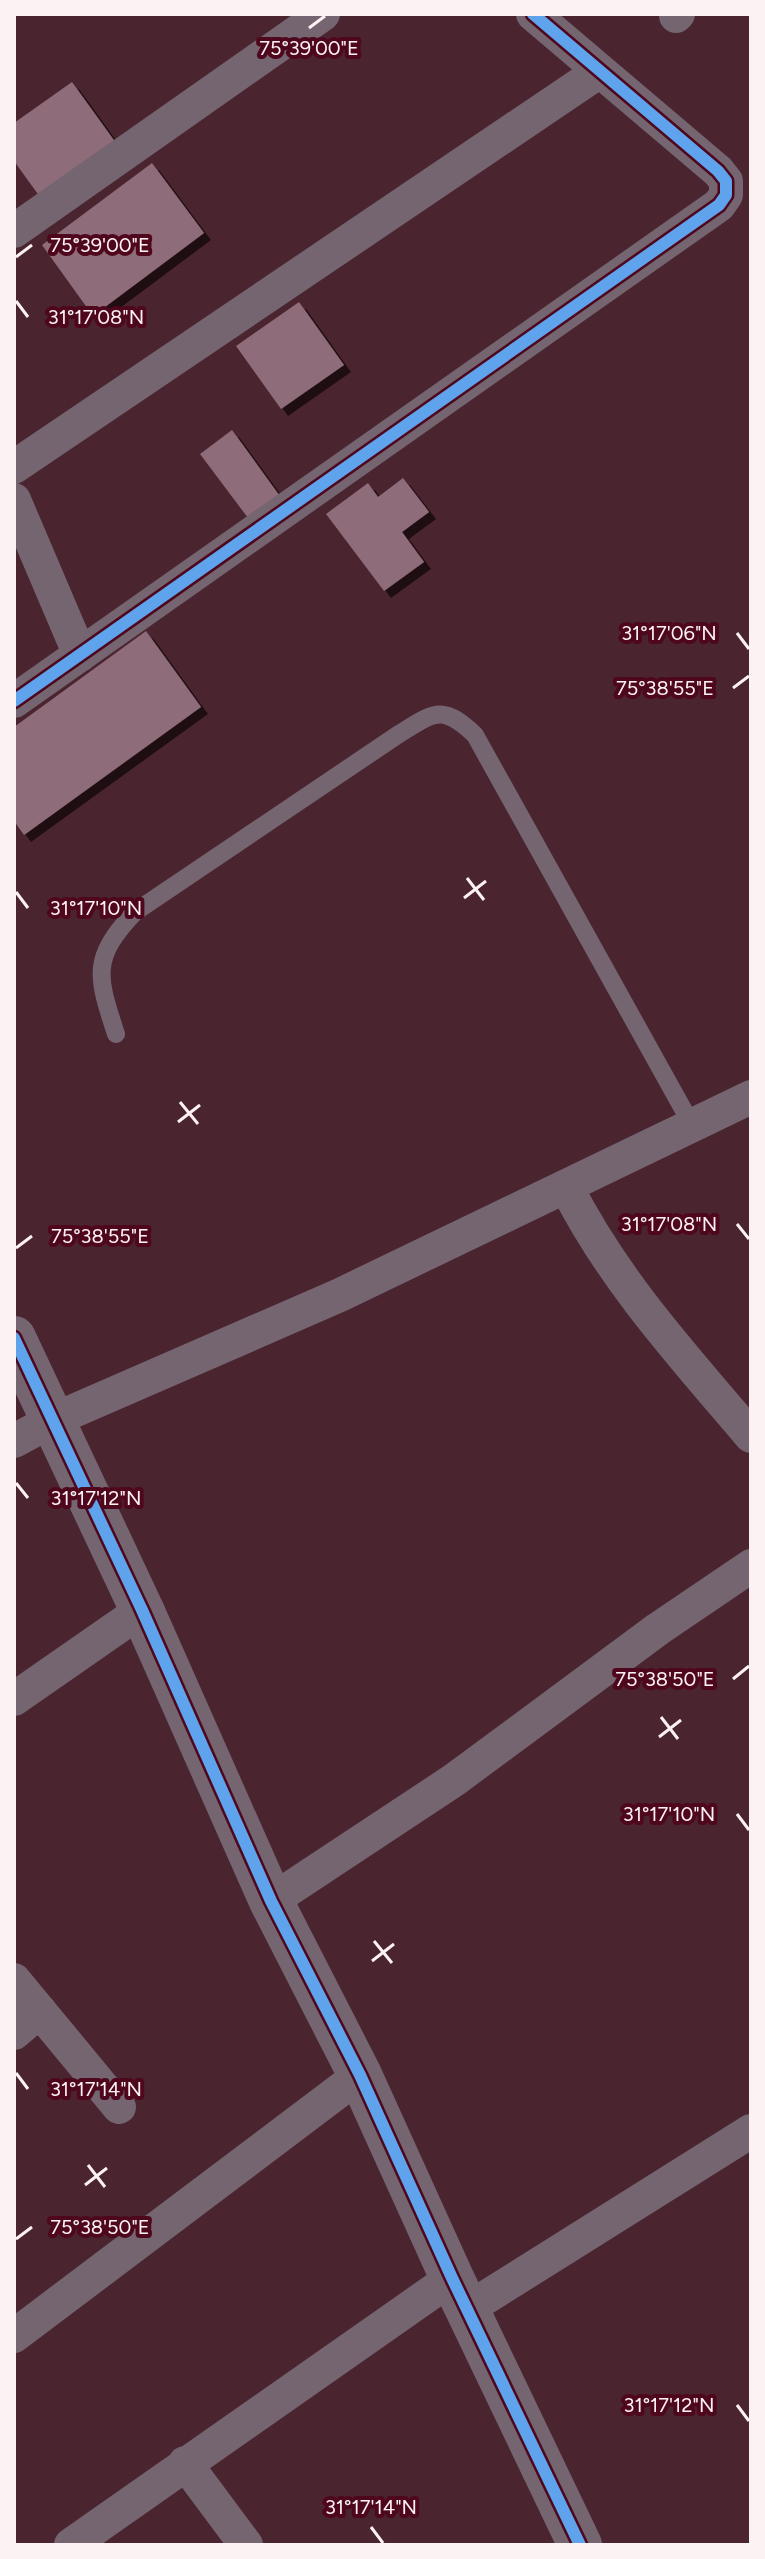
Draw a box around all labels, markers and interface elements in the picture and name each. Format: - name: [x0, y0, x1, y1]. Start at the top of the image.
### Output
- text: 75°39'00"E: [259, 36, 359, 60]
- text: 75°39'00"E: [50, 233, 150, 257]
- text: 31°17'08"N: [48, 305, 144, 329]
- text: 31°17'06"N: [621, 621, 717, 645]
- text: 75°38'55"E: [616, 676, 714, 700]
- text: 31°17'10"N: [50, 896, 142, 920]
- text: 31°17'08"N: [621, 1212, 717, 1236]
- text: 75°38'55"E: [51, 1224, 149, 1248]
- text: 31°17'12"N: [51, 1486, 141, 1510]
- text: 75°38'50"E: [615, 1667, 715, 1691]
- text: 31°17'10"N: [623, 1802, 715, 1826]
- text: 31°17'14"N: [50, 2077, 142, 2101]
- text: 75°38'50"E: [50, 2215, 150, 2239]
- text: 31°17'12"N: [624, 2393, 714, 2417]
- text: 31°17'14"N: [325, 2495, 417, 2519]

